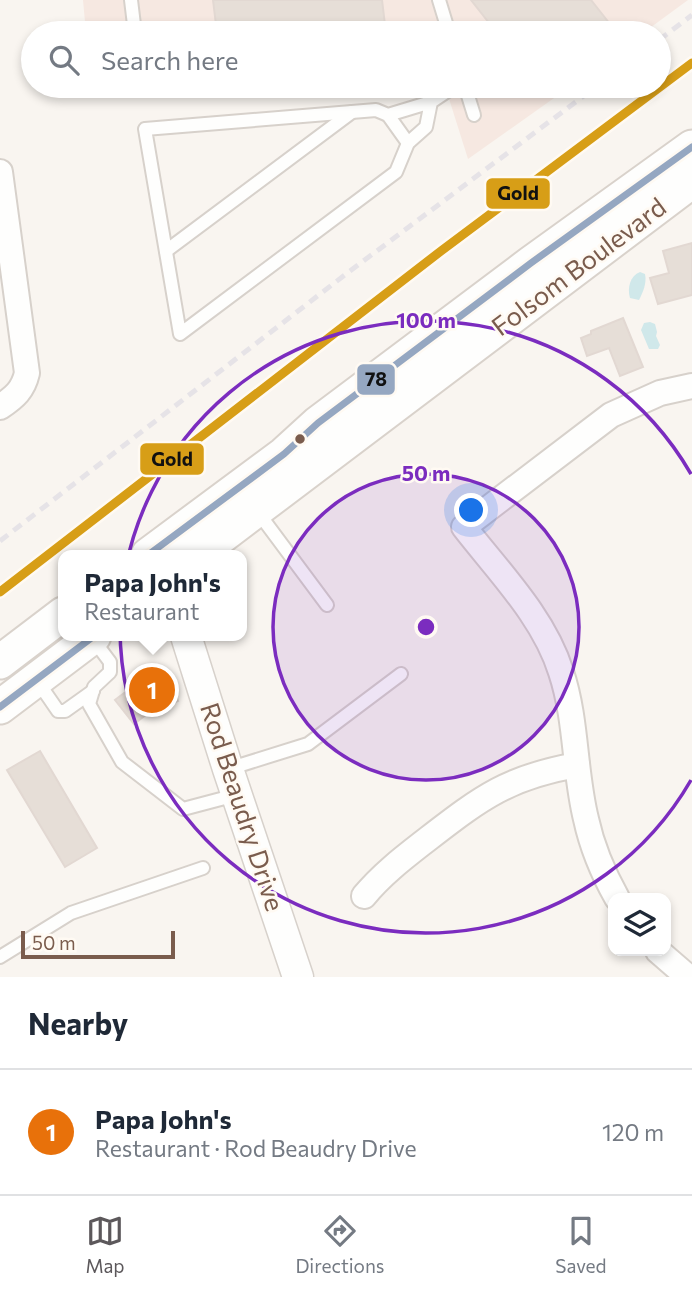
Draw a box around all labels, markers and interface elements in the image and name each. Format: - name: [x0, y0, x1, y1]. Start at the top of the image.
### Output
- search box: [21, 21, 671, 98]
- icon: search: [45, 41, 83, 79]
- text: Search here: [101, 44, 239, 75]
- line badge: Gold: [485, 177, 551, 210]
- text: Gold: [497, 181, 539, 204]
- street label: Folsom Boulevard: [485, 190, 671, 341]
- text: 100 m: [396, 307, 456, 332]
- line badge: 78: [356, 363, 396, 396]
- text: 78: [365, 367, 387, 390]
- unlabelled marker: [293, 432, 307, 446]
- line badge: Gold: [139, 442, 205, 476]
- text: Gold: [151, 447, 193, 470]
- text: 50 m: [402, 460, 450, 485]
- your location: [454, 493, 488, 527]
- popup: [58, 550, 247, 641]
- text: Papa John's: [84, 566, 221, 597]
- text: Restaurant: [84, 597, 199, 625]
- centre of rings: [414, 615, 438, 639]
- pin: 1: [129, 664, 175, 716]
- street label: Rod Beaudry Drive: [195, 698, 292, 915]
- map controls: [608, 893, 671, 956]
- button: layers: [608, 893, 671, 956]
- scale bar: [21, 928, 175, 960]
- text: 50 m: [32, 931, 76, 954]
- text: Nearby: [28, 1004, 128, 1041]
- text: Papa John's: [95, 1103, 232, 1134]
- text: 1: [46, 1118, 56, 1146]
- text: 120 m: [602, 1118, 664, 1146]
- text: Restaurant · Rod Beaudry Drive: [95, 1134, 417, 1162]
- tab: Map: [85, 1212, 125, 1277]
- tab: Directions: [295, 1212, 385, 1277]
- tab: Saved: [555, 1212, 607, 1277]

